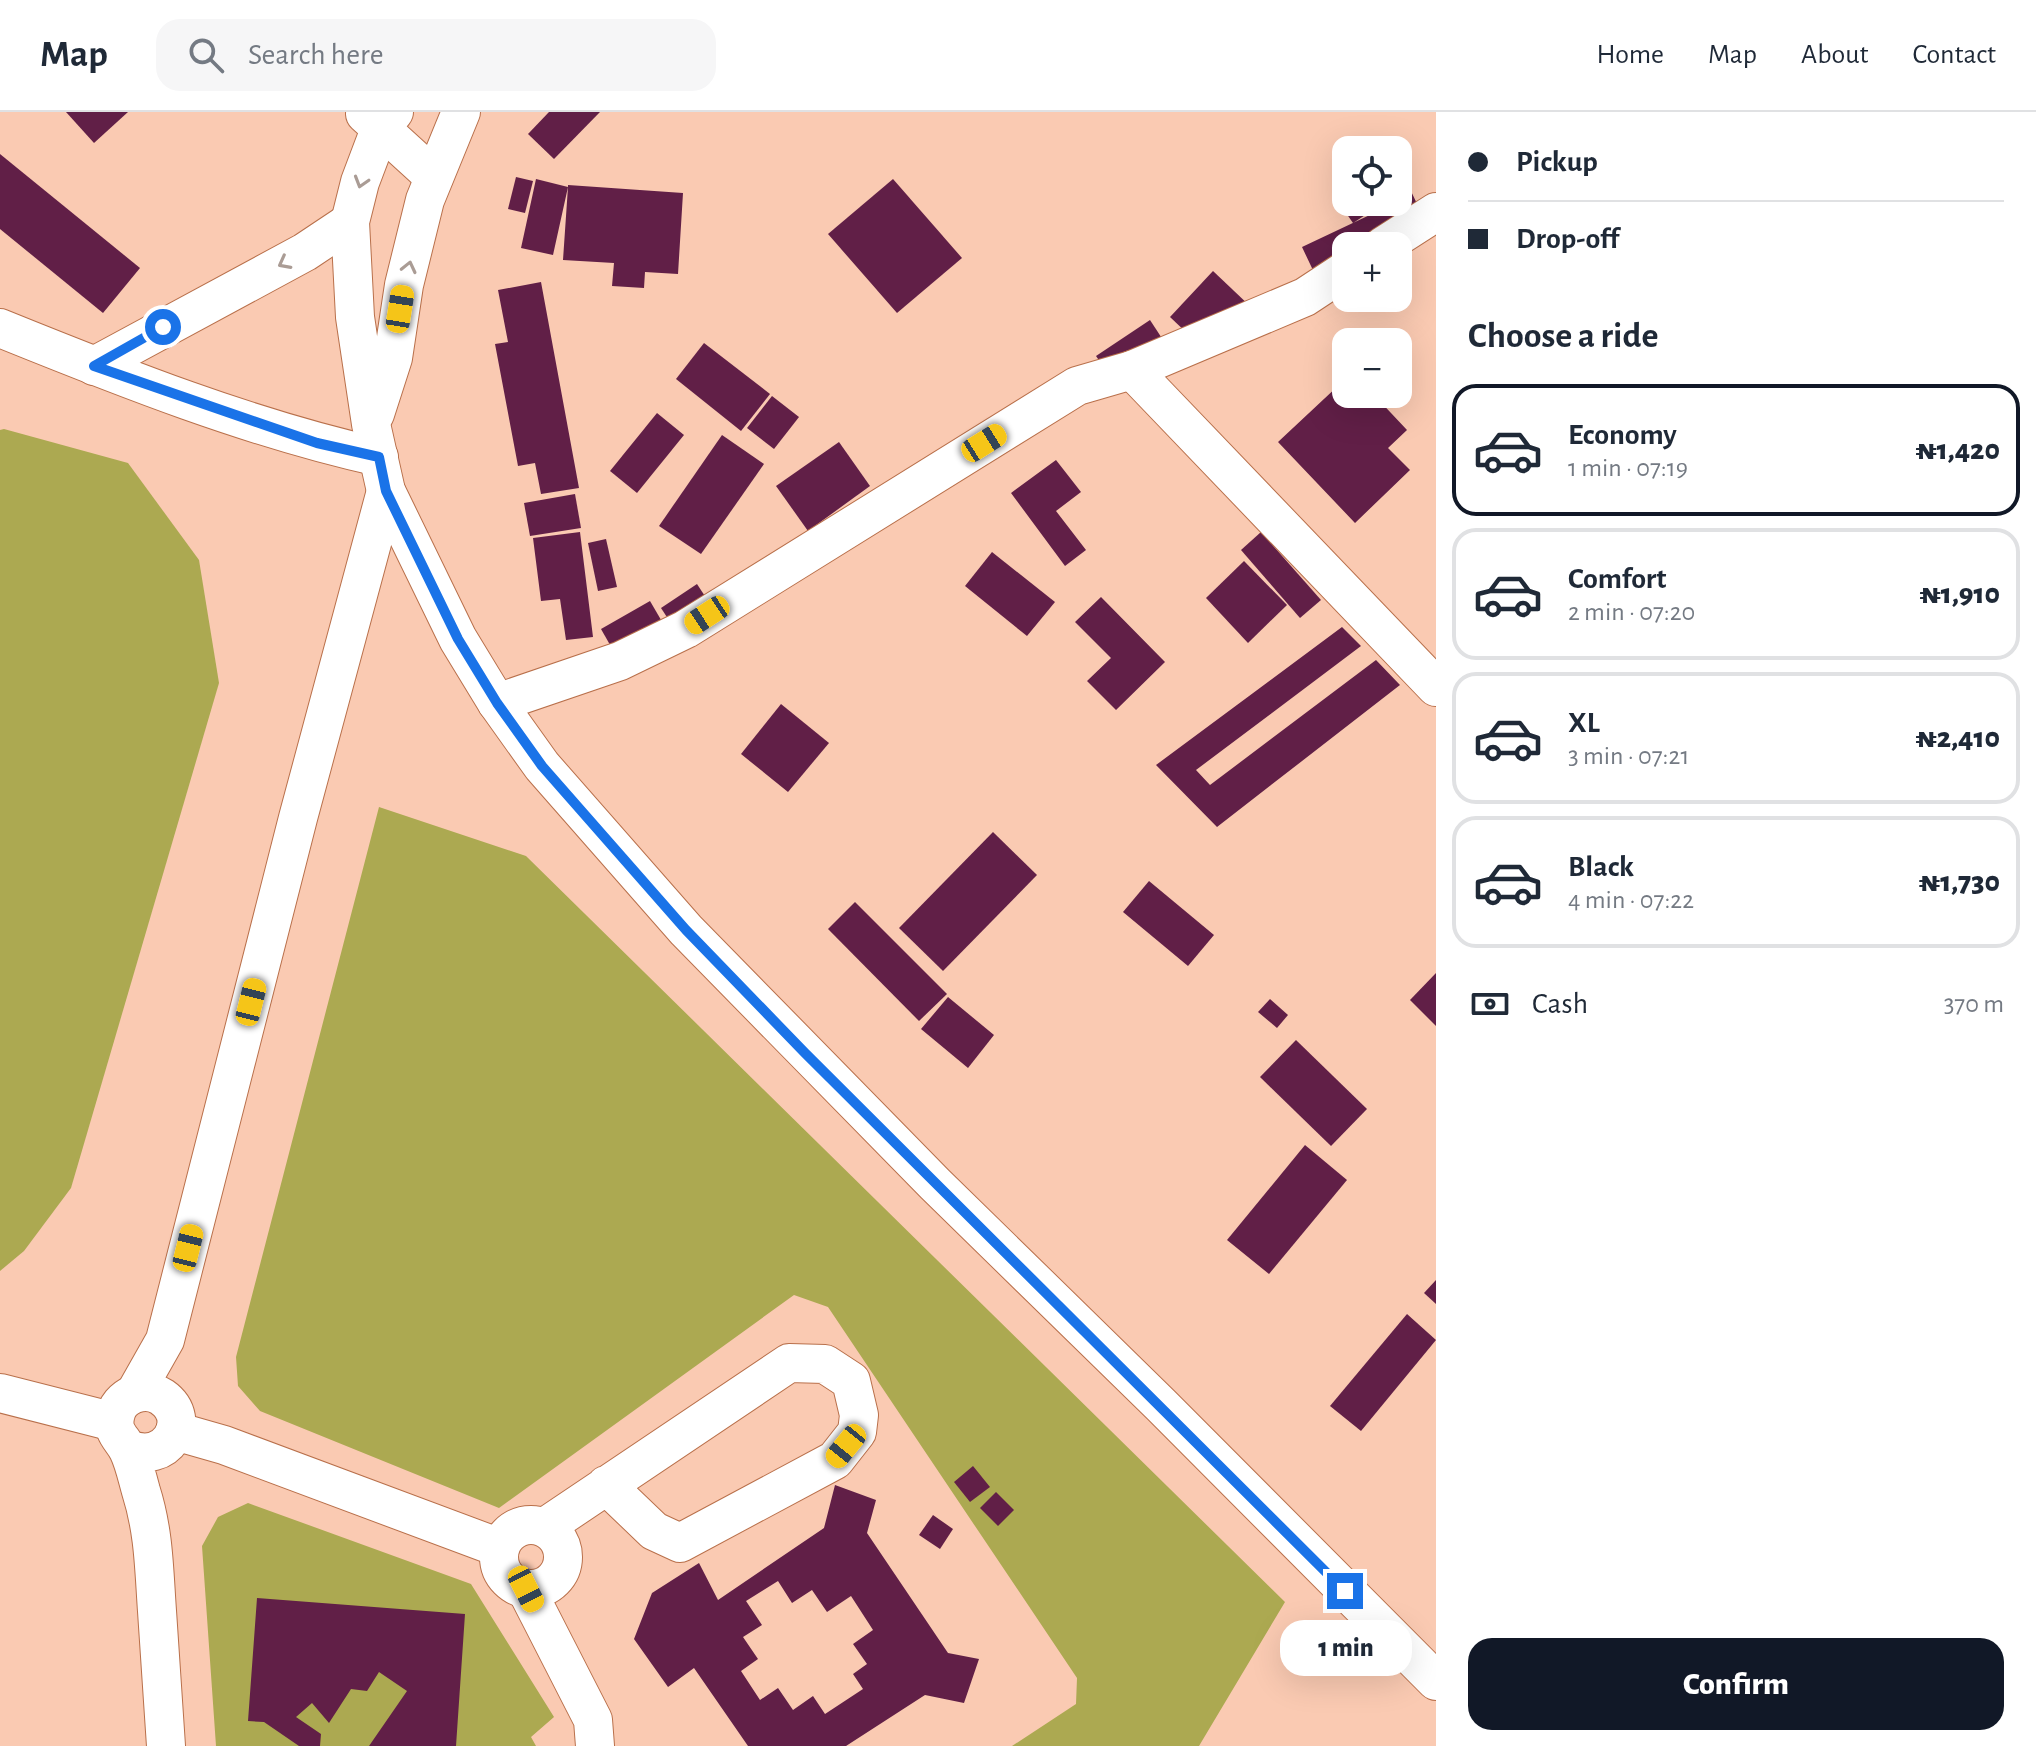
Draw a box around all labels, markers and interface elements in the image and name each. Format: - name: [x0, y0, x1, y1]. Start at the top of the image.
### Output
- search box: [156, 19, 716, 91]
- icon: search: [184, 33, 228, 77]
- text: Map: [40, 36, 108, 74]
- text: Search here: [248, 40, 384, 70]
- text: Home: [1597, 41, 1664, 69]
- text: Map: [1708, 41, 1757, 69]
- text: About: [1801, 41, 1869, 69]
- text: Contact: [1913, 41, 1996, 69]
- map controls: [1332, 136, 1412, 408]
- button: locate: [1332, 136, 1412, 216]
- text: Pickup: [1516, 147, 1598, 177]
- one-way arrow: [354, 175, 370, 188]
- text: Drop-off: [1516, 224, 1619, 254]
- button: +: [1332, 232, 1412, 312]
- one-way arrow: [278, 253, 292, 268]
- one-way arrow: [399, 261, 416, 275]
- car: [384, 283, 416, 335]
- route start: [145, 309, 181, 345]
- text: Choose a ride: [1468, 318, 1658, 354]
- button: −: [1332, 328, 1412, 408]
- icon: car: [1472, 414, 1544, 486]
- car: [957, 420, 1011, 466]
- text: Economy: [1568, 420, 1677, 450]
- text: ₦1,420: [1915, 435, 2000, 465]
- text: 1 min · 07:19: [1568, 455, 1688, 481]
- icon: car: [1472, 558, 1544, 630]
- text: Comfort: [1568, 564, 1667, 594]
- text: ₦1,910: [1920, 579, 2000, 609]
- car: [680, 592, 734, 638]
- text: 2 min · 07:20: [1568, 599, 1695, 625]
- icon: car: [1472, 702, 1544, 774]
- text: XL: [1568, 708, 1600, 738]
- text: ₦2,410: [1915, 723, 2000, 753]
- text: 3 min · 07:21: [1568, 743, 1689, 769]
- icon: car: [1472, 846, 1544, 918]
- text: Black: [1568, 852, 1634, 882]
- text: ₦1,730: [1919, 867, 2000, 897]
- text: 4 min · 07:22: [1568, 887, 1694, 913]
- car: [234, 976, 268, 1028]
- icon: cash: [1468, 982, 1512, 1026]
- text: Cash: [1532, 989, 1588, 1019]
- text: 370 m: [1944, 991, 2004, 1017]
- car: [171, 1222, 205, 1274]
- car: [822, 1420, 870, 1472]
- car: [504, 1562, 548, 1616]
- route end: [1327, 1573, 1363, 1609]
- callout: 1 min: [1279, 1619, 1411, 1675]
- text: 1 min: [1318, 1635, 1374, 1661]
- button: Confirm: [1468, 1638, 2004, 1730]

